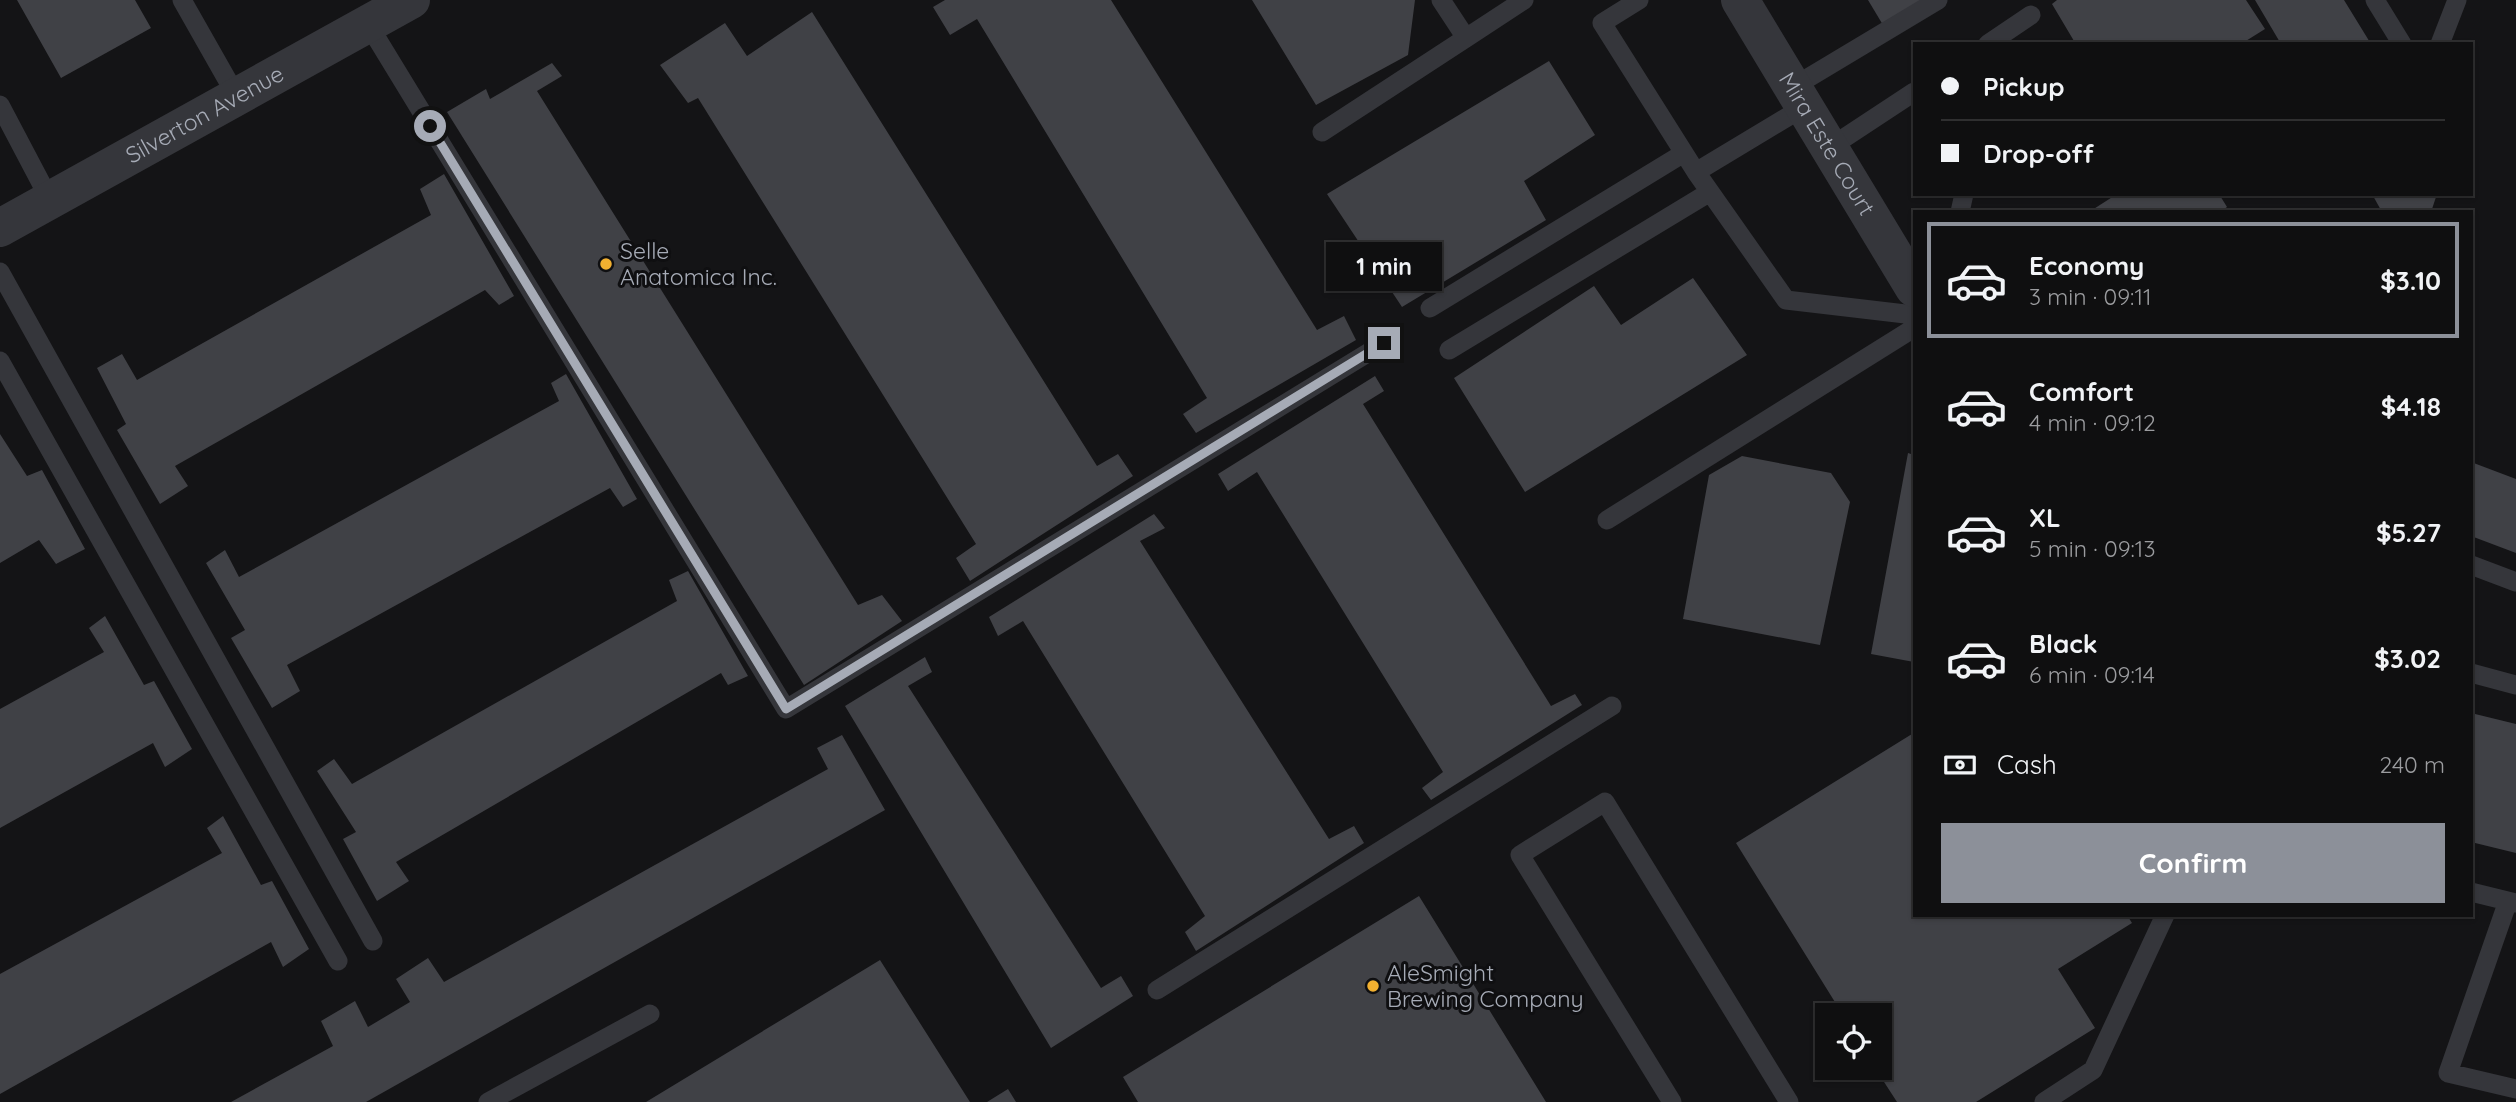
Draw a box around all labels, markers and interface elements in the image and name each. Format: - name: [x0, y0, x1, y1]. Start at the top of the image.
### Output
- street label: Silverton Avenue: [120, 59, 289, 170]
- street label: Mira Este Court: [1773, 67, 1882, 221]
- text: Pickup: [1983, 70, 2065, 103]
- route start: [414, 110, 446, 142]
- text: Drop-off: [1983, 137, 2094, 170]
- place label: Selle Anatomica Inc.: [620, 236, 777, 291]
- callout: 1 min: [1326, 242, 1442, 290]
- icon: car: [1945, 249, 2008, 312]
- text: Economy: [2029, 249, 2144, 282]
- text: 1 min: [1356, 252, 1412, 281]
- marker: Selle Anatomica Inc.: [598, 256, 614, 272]
- text: $3.10: [2380, 264, 2441, 297]
- text: 3 min · 09:11: [2029, 282, 2151, 311]
- route end: [1368, 327, 1400, 359]
- icon: car: [1945, 375, 2008, 438]
- text: Comfort: [2029, 375, 2134, 408]
- text: $4.18: [2381, 390, 2441, 423]
- text: 4 min · 09:12: [2029, 408, 2156, 437]
- icon: car: [1945, 501, 2008, 564]
- text: XL: [2029, 501, 2061, 534]
- text: $5.27: [2376, 516, 2441, 549]
- text: 5 min · 09:13: [2029, 534, 2155, 563]
- icon: car: [1945, 627, 2008, 690]
- text: Black: [2029, 627, 2098, 660]
- text: $3.02: [2374, 642, 2441, 675]
- text: 6 min · 09:14: [2029, 660, 2155, 689]
- icon: cash: [1941, 746, 1979, 784]
- text: Cash: [1997, 748, 2057, 781]
- text: 240 m: [2380, 750, 2445, 779]
- button: Confirm: [1941, 823, 2445, 903]
- place label: AleSmight Brewing Company: [1387, 958, 1583, 1013]
- marker: AleSmight Brewing Company: [1365, 978, 1381, 994]
- map controls: [1815, 1003, 1892, 1080]
- button: locate: [1815, 1003, 1892, 1080]

